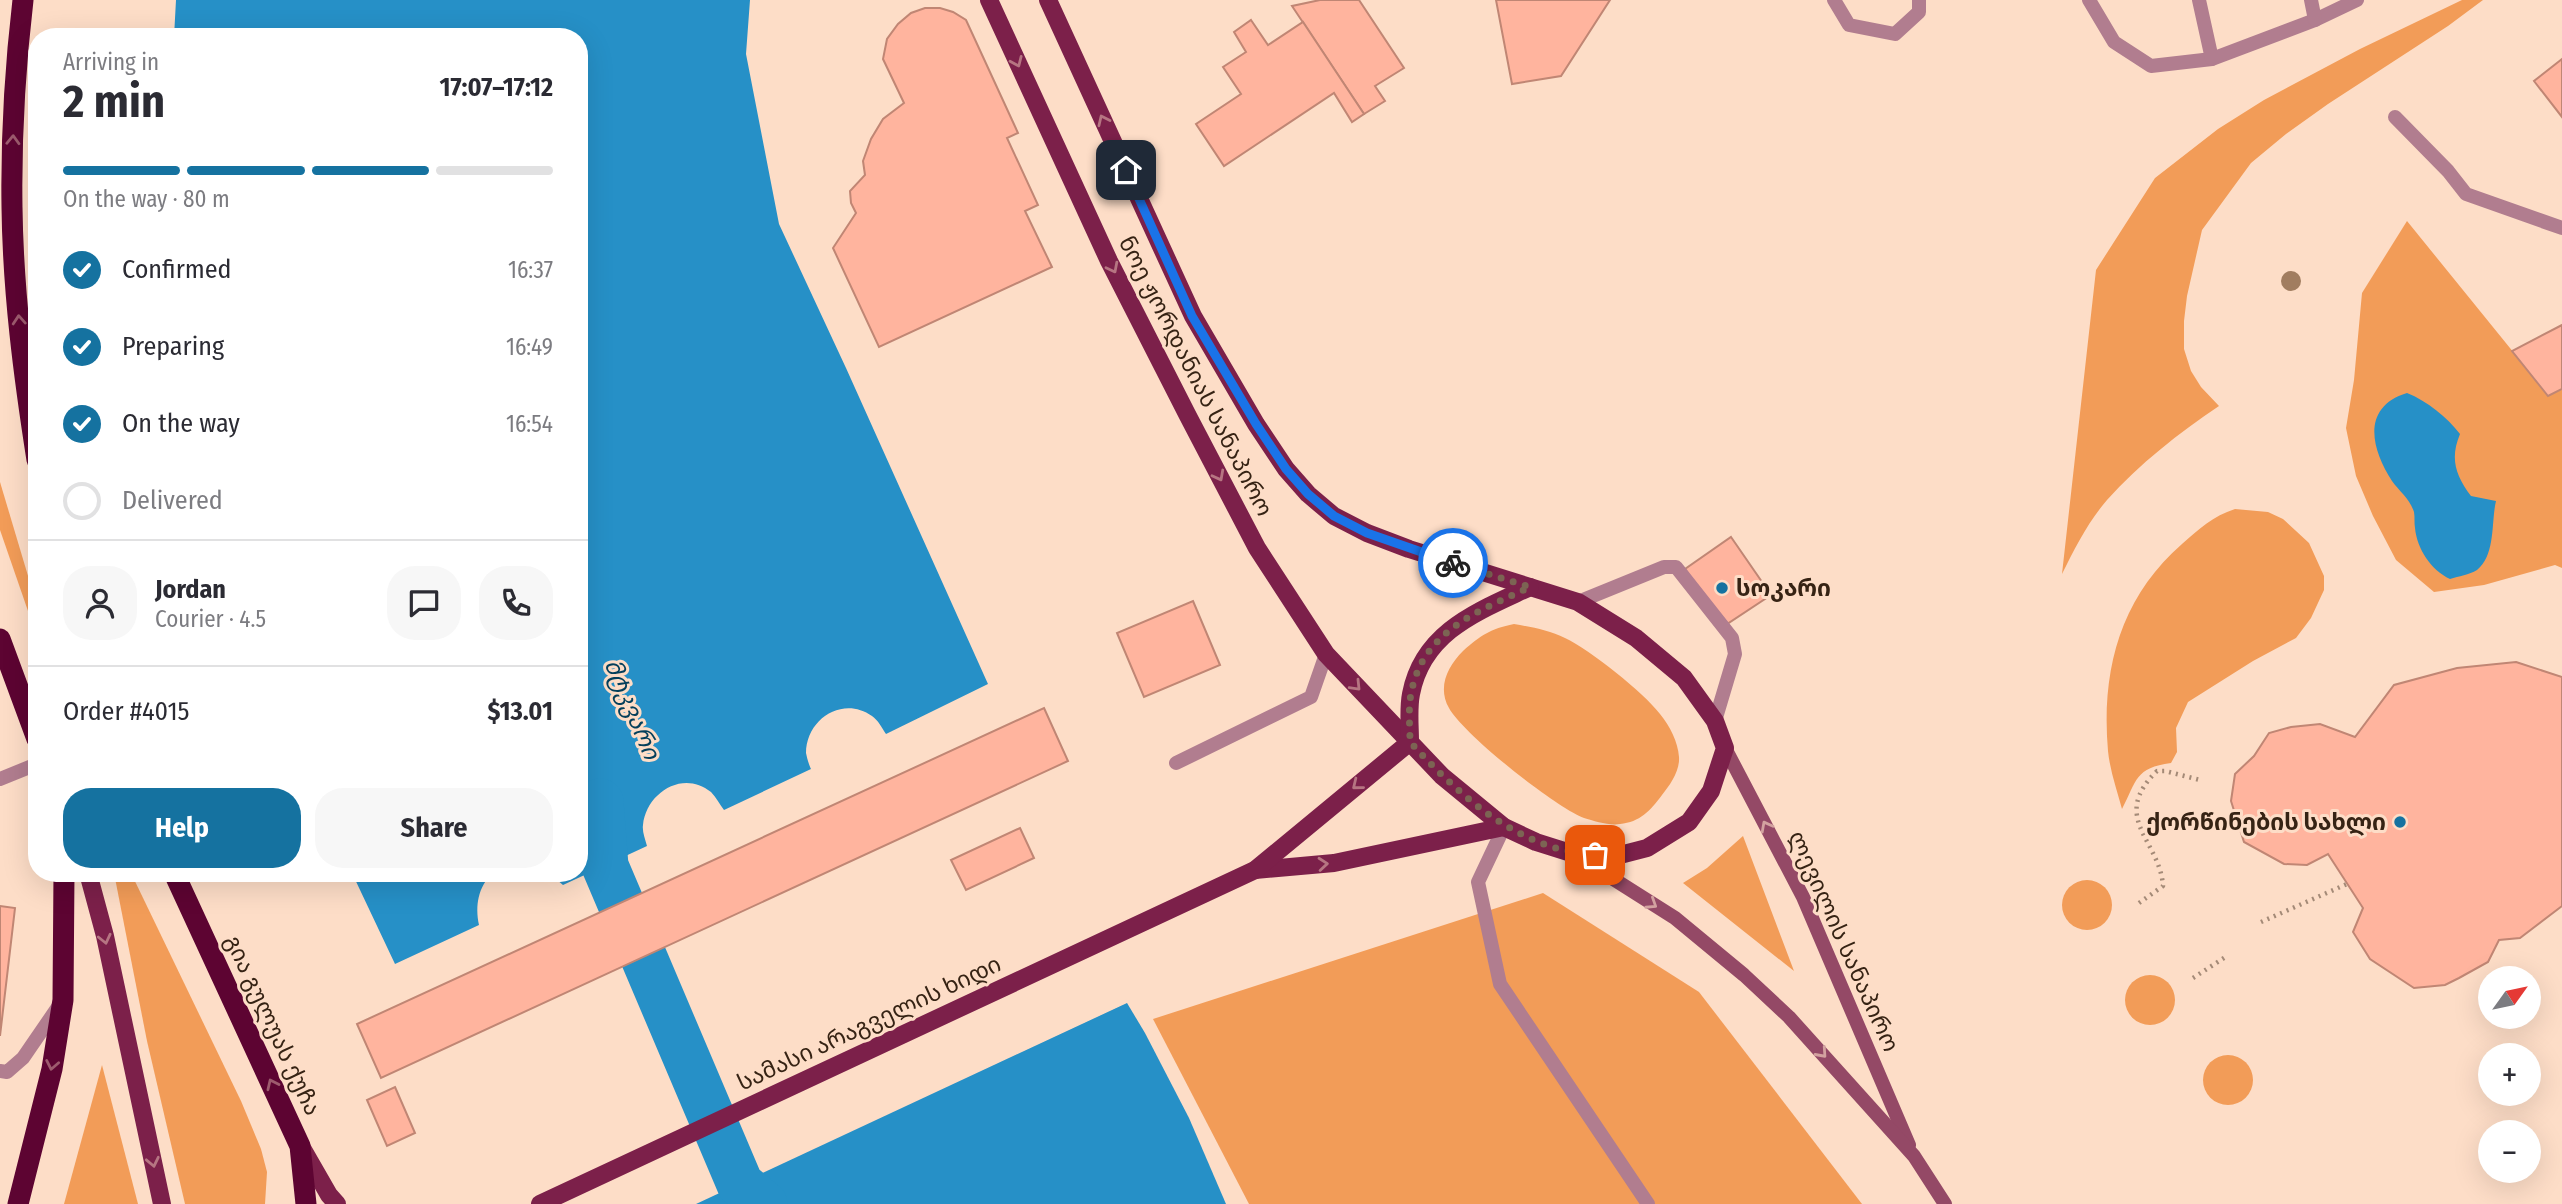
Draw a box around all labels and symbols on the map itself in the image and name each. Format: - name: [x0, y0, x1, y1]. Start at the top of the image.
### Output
- one-way arrow: [1009, 55, 1023, 67]
- one-way arrow: [1097, 115, 1111, 127]
- one-way arrow: [6, 134, 21, 145]
- pin: [1096, 140, 1156, 200]
- street label: ნოე ჟორდანიას სანაპირო: [1113, 231, 1279, 521]
- one-way arrow: [1104, 261, 1118, 274]
- one-way arrow: [12, 314, 27, 325]
- one-way arrow: [1211, 469, 1225, 481]
- courier: [1418, 528, 1488, 598]
- place label: სოკარი: [1736, 574, 1831, 602]
- marker: სოკარი: [1714, 580, 1730, 596]
- water label: მტკვარი: [598, 655, 666, 764]
- one-way arrow: [1348, 678, 1361, 691]
- one-way arrow: [1352, 777, 1365, 789]
- place label: ქორწინების სახლი: [2146, 808, 2386, 836]
- marker: ქორწინების სახლი: [2392, 814, 2408, 830]
- one-way arrow: [1760, 820, 1774, 833]
- pin: [1565, 825, 1625, 885]
- street label: ლევილის სანაპირო: [1783, 826, 1905, 1056]
- one-way arrow: [1317, 856, 1329, 871]
- one-way arrow: [1644, 895, 1657, 908]
- street label: გია გულუას ქუჩა: [219, 930, 327, 1120]
- one-way arrow: [97, 933, 111, 945]
- street label: სამასი არაგველის ხიდი: [733, 949, 1005, 1097]
- north arrow: [2478, 966, 2541, 1029]
- one-way arrow: [1814, 1045, 1826, 1058]
- one-way arrow: [46, 1059, 61, 1071]
- one-way arrow: [266, 1079, 280, 1091]
- one-way arrow: [145, 1156, 160, 1168]

